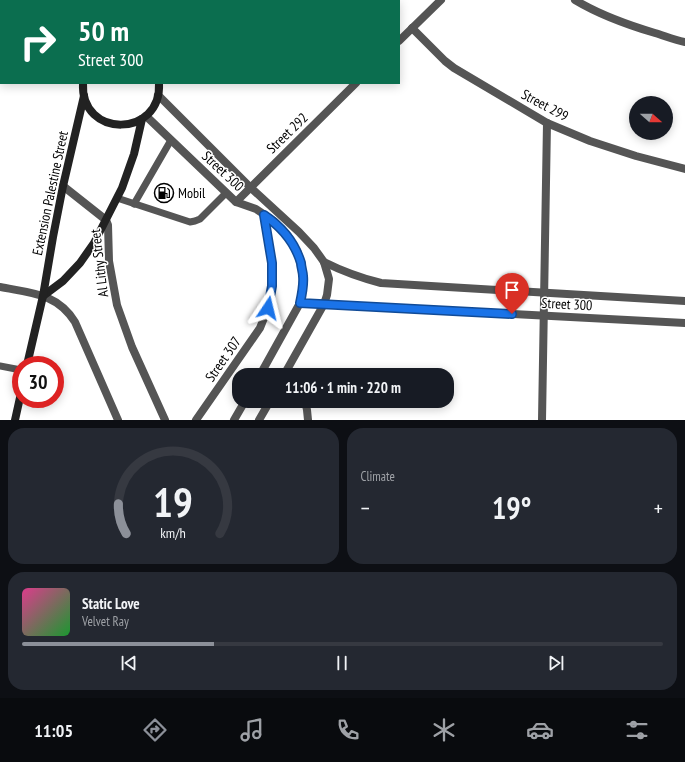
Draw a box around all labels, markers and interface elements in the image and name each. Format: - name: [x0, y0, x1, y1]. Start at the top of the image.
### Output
- text: 50 m: [78, 12, 129, 49]
- icon: right: [12, 16, 64, 68]
- text: Street 300: [78, 48, 143, 71]
- street label: Street 299: [518, 85, 572, 125]
- north arrow: [629, 96, 673, 140]
- map controls: [629, 96, 673, 140]
- street label: Street 292: [262, 109, 312, 157]
- street label: Extension Palestine Street: [28, 129, 72, 257]
- street label: Street 300: [198, 147, 248, 195]
- fuel station icon: Mobil: [153, 182, 175, 204]
- place label: Mobil: [178, 184, 206, 202]
- street label: Al Lithy Street: [86, 228, 112, 298]
- pin: [495, 273, 529, 314]
- icon: arrive: [501, 279, 523, 301]
- position arrow: [247, 287, 289, 329]
- street label: Street 300: [541, 294, 593, 314]
- street label: Street 307: [201, 333, 245, 385]
- speed limit sign: 30: [12, 356, 64, 408]
- text: 11:06 · 1 min · 220 m: [285, 378, 401, 397]
- text: Climate: [361, 468, 395, 485]
- text: 19: [153, 475, 193, 528]
- text: 19°: [492, 488, 532, 527]
- text: −: [361, 494, 370, 522]
- text: +: [654, 494, 663, 522]
- text: km/h: [161, 523, 186, 542]
- text: Static Love: [82, 594, 140, 613]
- text: Velvet Ray: [82, 613, 129, 630]
- icon: previous: [118, 652, 140, 674]
- icon: pause: [331, 652, 353, 674]
- icon: next: [545, 652, 567, 674]
- icon: directions: [141, 716, 169, 744]
- icon: music: [238, 716, 266, 744]
- icon: phone: [334, 716, 362, 744]
- icon: climate: [430, 716, 458, 744]
- icon: car: [526, 716, 554, 744]
- icon: filters: [623, 716, 651, 744]
- text: 11:05: [34, 719, 73, 742]

